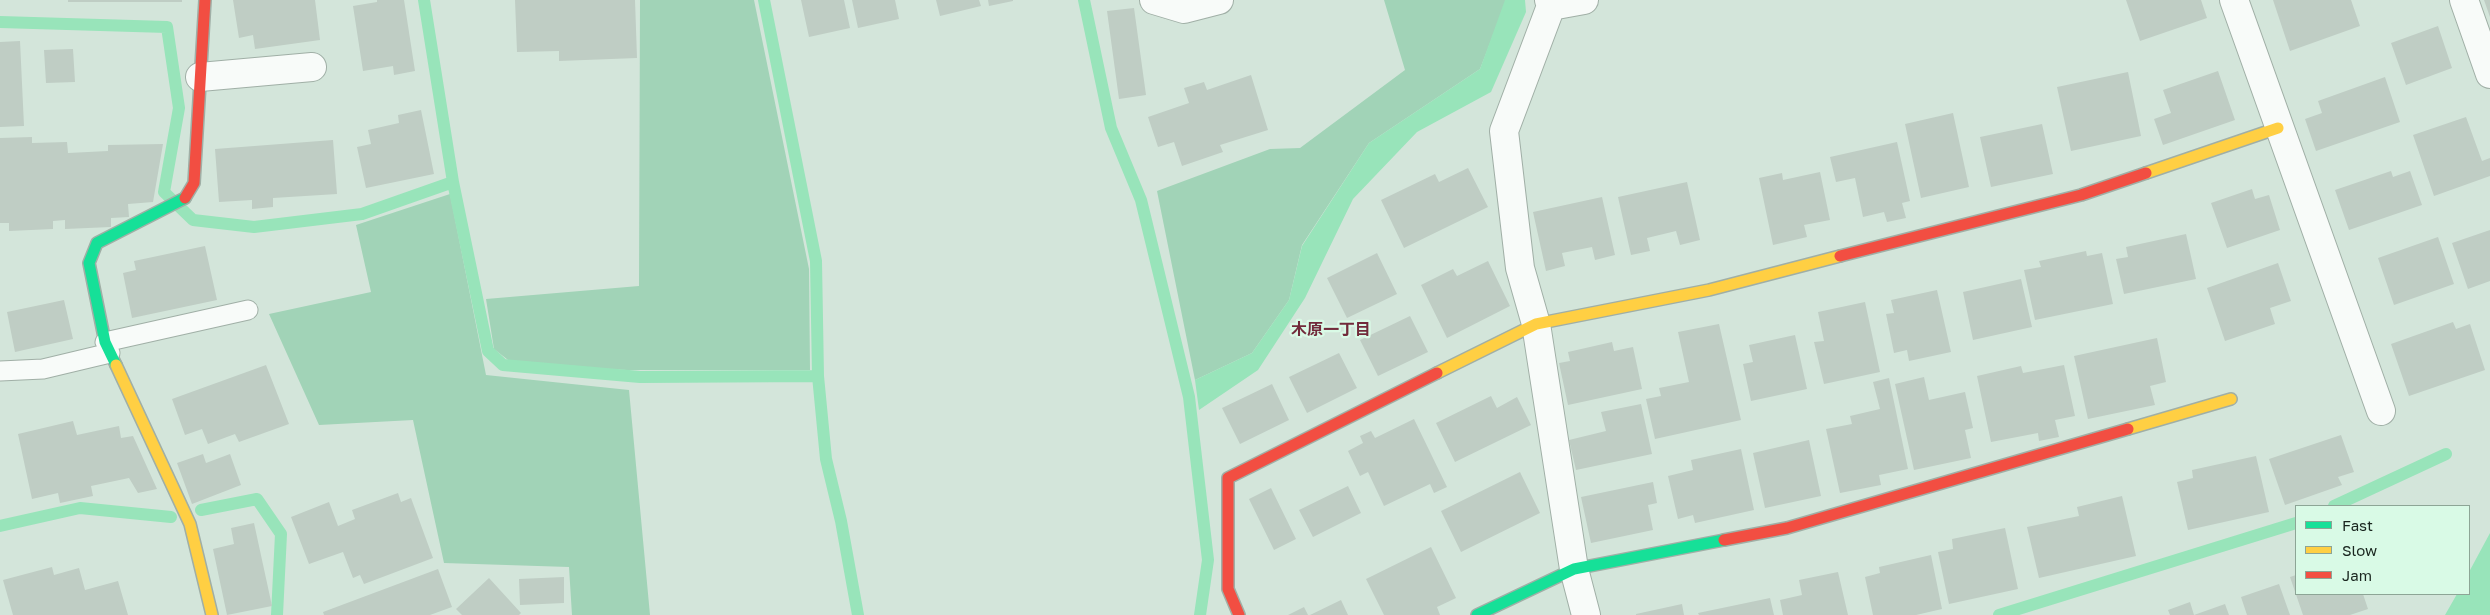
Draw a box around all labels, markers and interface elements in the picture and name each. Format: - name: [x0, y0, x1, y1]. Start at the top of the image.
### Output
- district label: 木原一丁目: [1291, 320, 1371, 340]
- legend: [2295, 505, 2470, 595]
- text: Fast: [2342, 516, 2373, 534]
- text: Slow: [2342, 541, 2377, 559]
- text: Jam: [2342, 566, 2372, 584]

